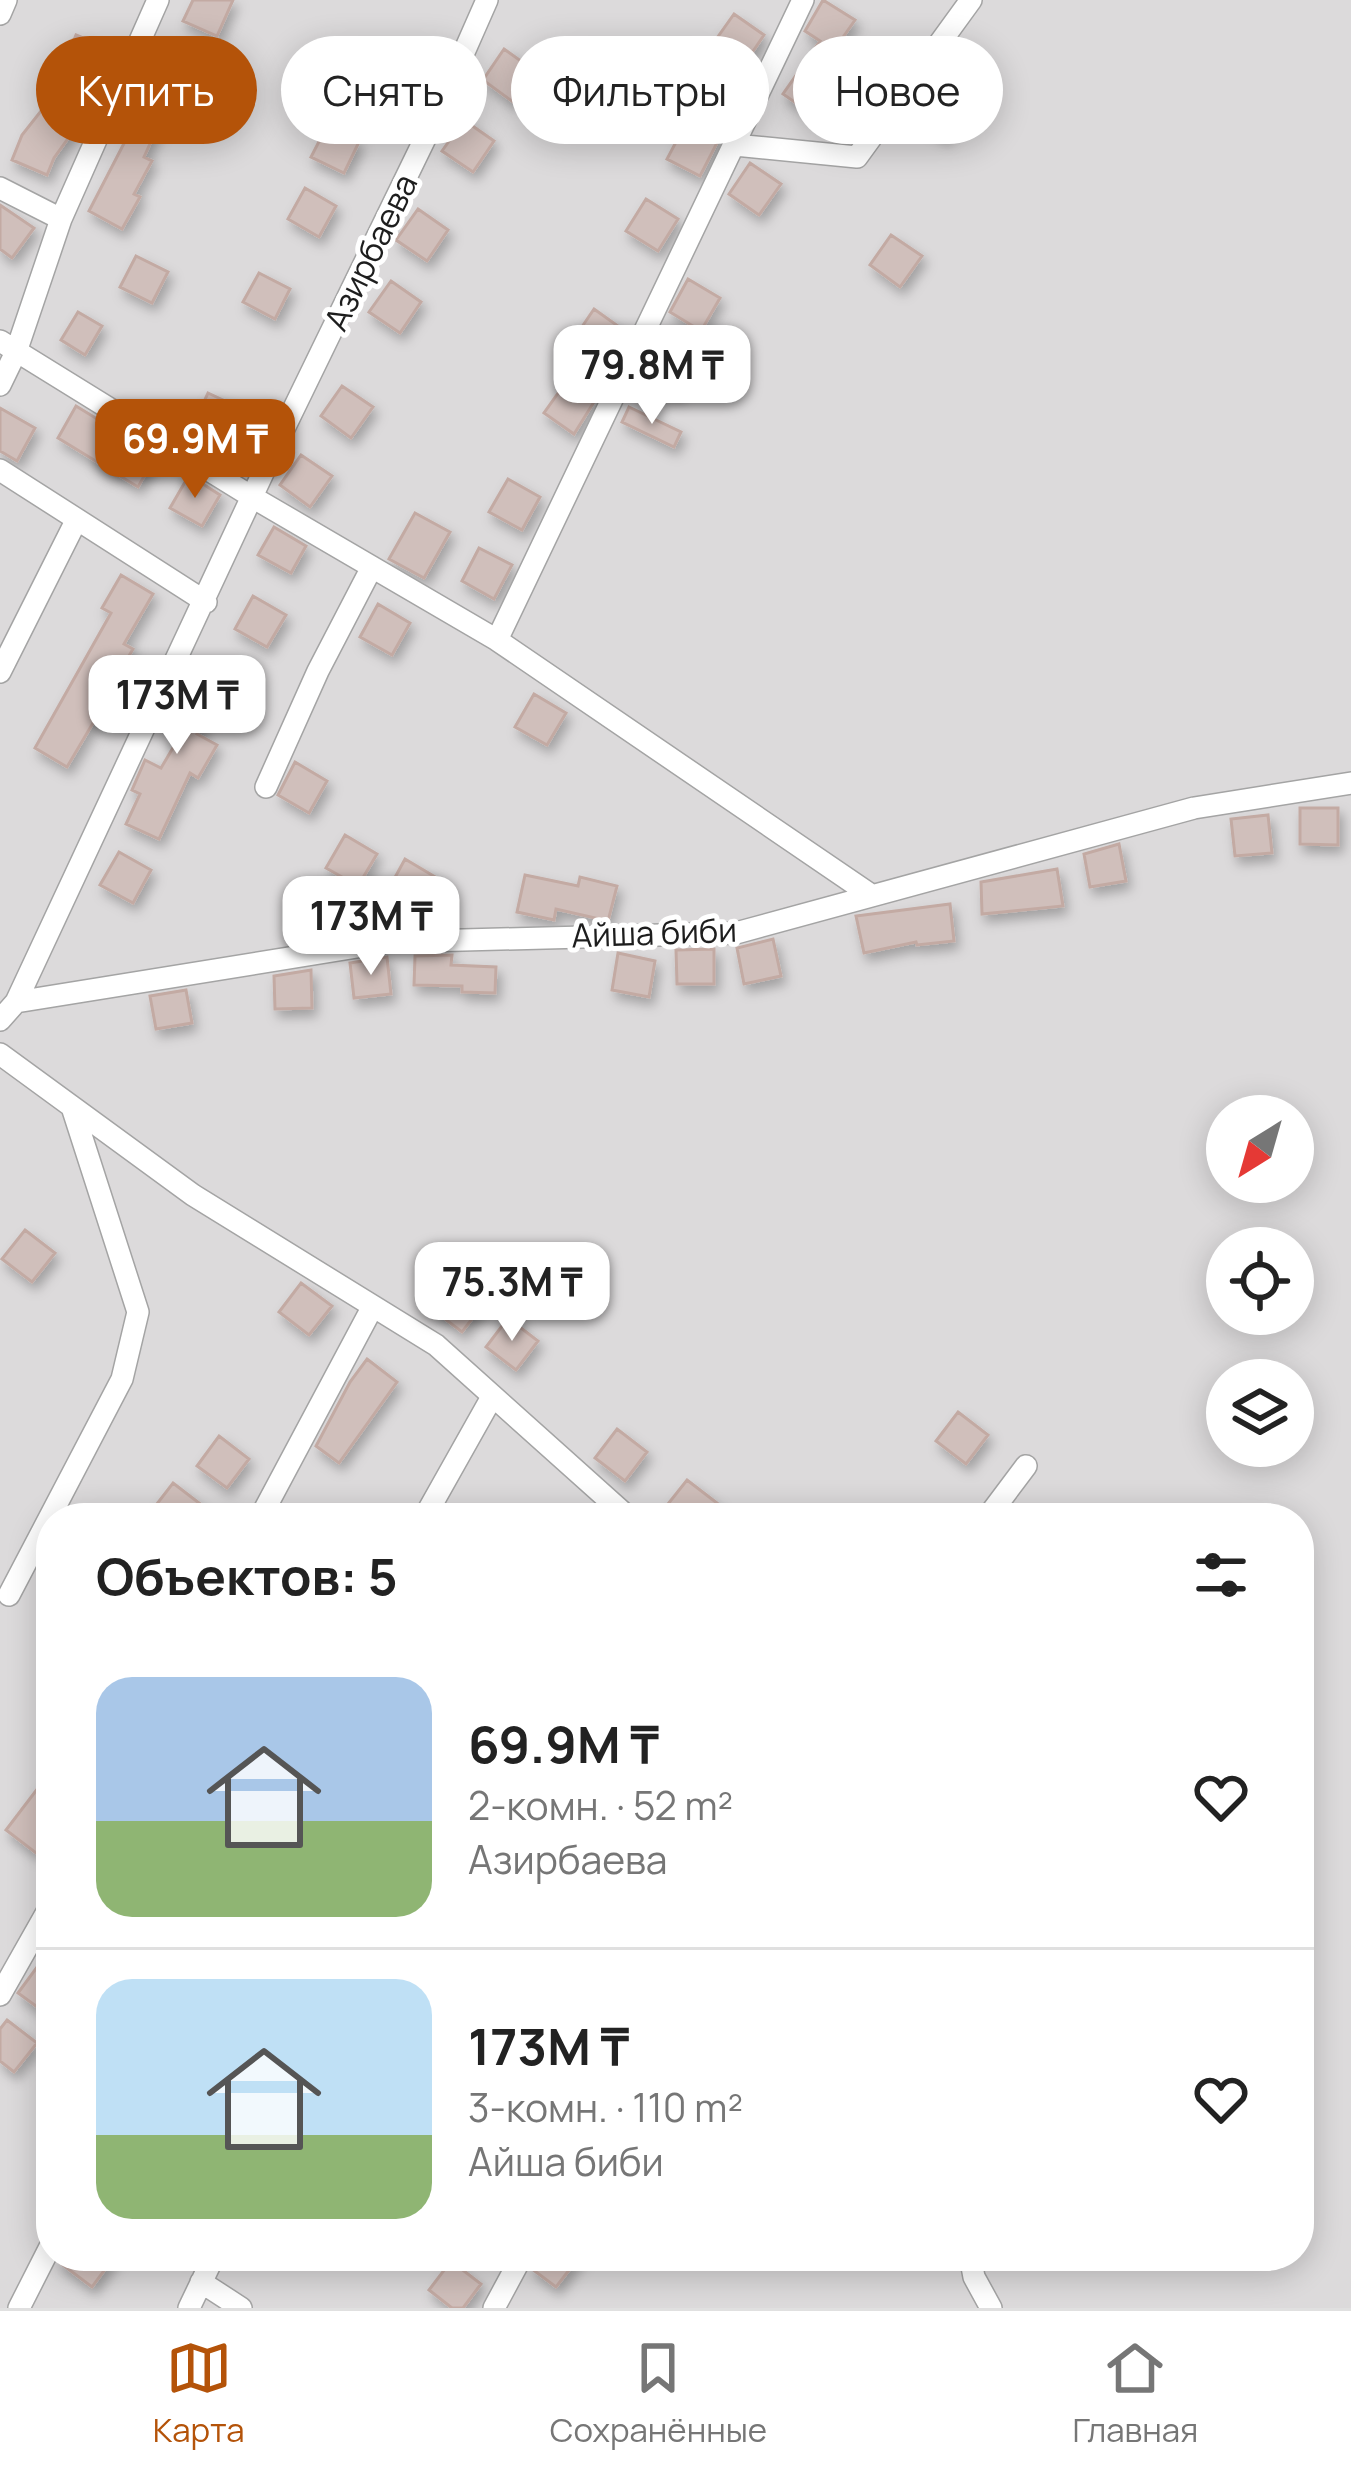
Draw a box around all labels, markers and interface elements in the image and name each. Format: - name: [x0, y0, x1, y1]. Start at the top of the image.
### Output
- chip: Купить: [36, 36, 257, 144]
- chip: Снять: [281, 36, 487, 144]
- chip: Фильтры: [511, 36, 769, 144]
- chip: Новое: [793, 36, 1003, 144]
- street label: Азирбаева: [313, 166, 427, 338]
- pin: 79.8M ₸: [541, 325, 763, 427]
- text: 79.8M ₸: [580, 337, 724, 391]
- pin: 69.9M ₸: [84, 399, 306, 501]
- text: 69.9M ₸: [122, 411, 268, 465]
- pin: 173M ₸: [79, 655, 275, 757]
- text: 173M ₸: [115, 667, 239, 721]
- pin: 173M ₸: [273, 876, 469, 978]
- text: 173M ₸: [309, 888, 433, 942]
- street label: Айша биби: [570, 907, 738, 957]
- north arrow: [1206, 1095, 1314, 1203]
- map controls: [1206, 1095, 1314, 1467]
- button: locate: [1206, 1227, 1314, 1335]
- pin: 75.3M ₸: [401, 1242, 623, 1344]
- text: 75.3M ₸: [442, 1254, 582, 1308]
- button: layers: [1206, 1359, 1314, 1467]
- text: Объектов: 5: [96, 1541, 398, 1610]
- icon: filters: [1188, 1542, 1254, 1608]
- text: 69.9M ₸: [468, 1709, 659, 1778]
- icon: home: [192, 1725, 336, 1869]
- icon: heart: [1188, 1764, 1254, 1830]
- text: 2-комн. · 52 m²: [468, 1778, 733, 1832]
- text: Азирбаева: [468, 1832, 668, 1886]
- text: 173M ₸: [468, 2011, 629, 2080]
- icon: home: [192, 2027, 336, 2171]
- icon: heart: [1188, 2066, 1254, 2132]
- text: 3-комн. · 110 m²: [468, 2080, 743, 2134]
- text: Айша биби: [468, 2134, 664, 2188]
- tab: Карта: [153, 2335, 245, 2452]
- tab: Сохранённые: [550, 2335, 767, 2452]
- tab: Главная: [1072, 2335, 1198, 2452]

